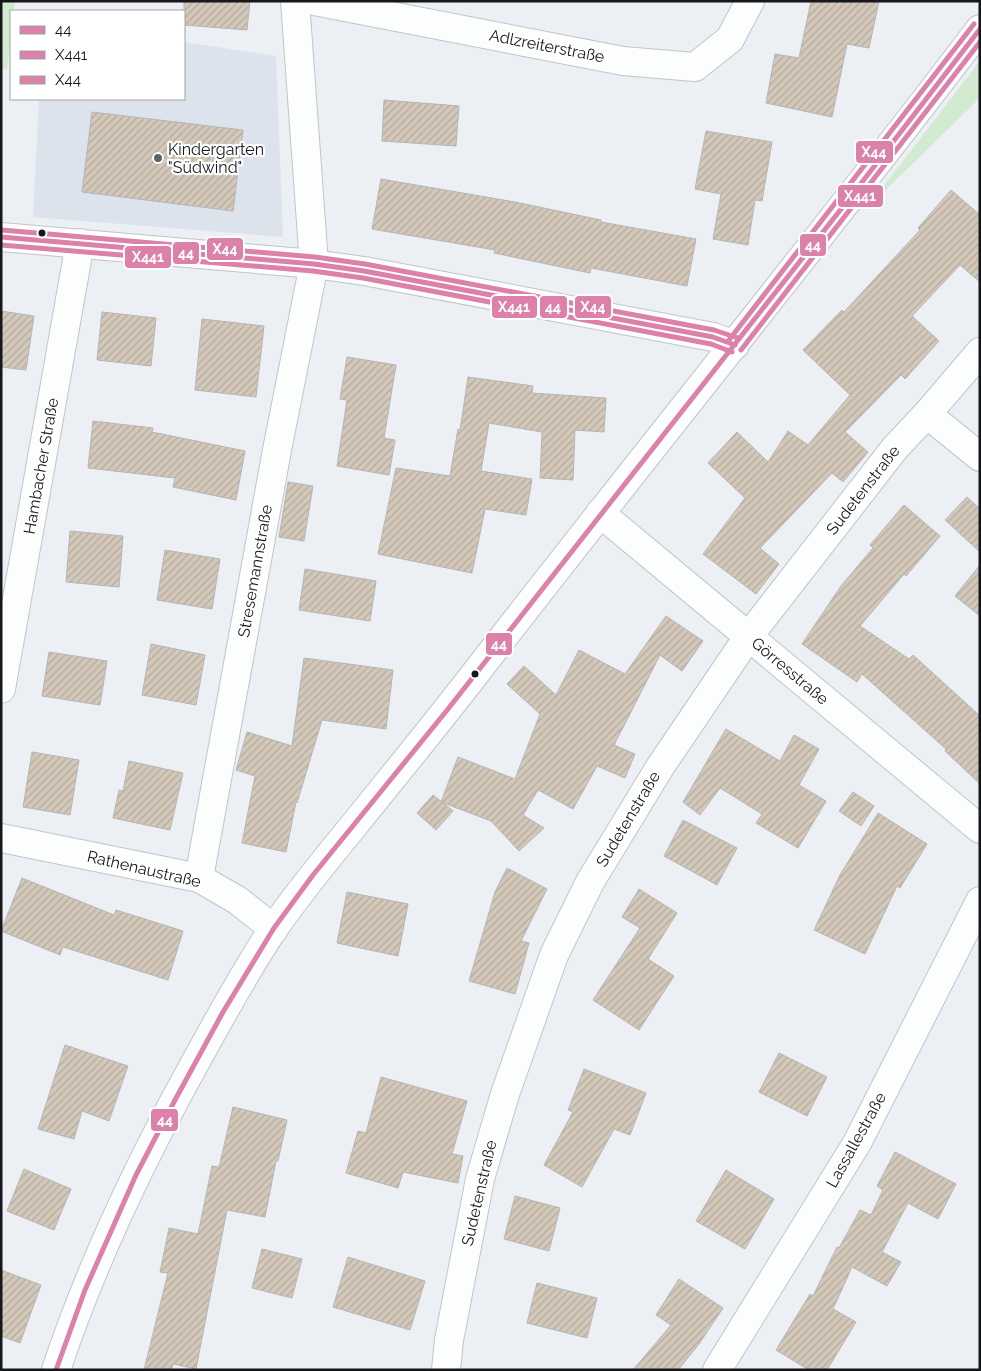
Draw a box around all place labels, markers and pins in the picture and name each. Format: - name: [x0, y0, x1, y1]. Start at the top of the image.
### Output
- place label: Kindergarten "Südwind": [168, 140, 264, 177]
- marker: Kindergarten "Südwind": [152, 152, 164, 164]
- unlabelled marker: [37, 228, 47, 238]
- unlabelled marker: [470, 669, 480, 679]

